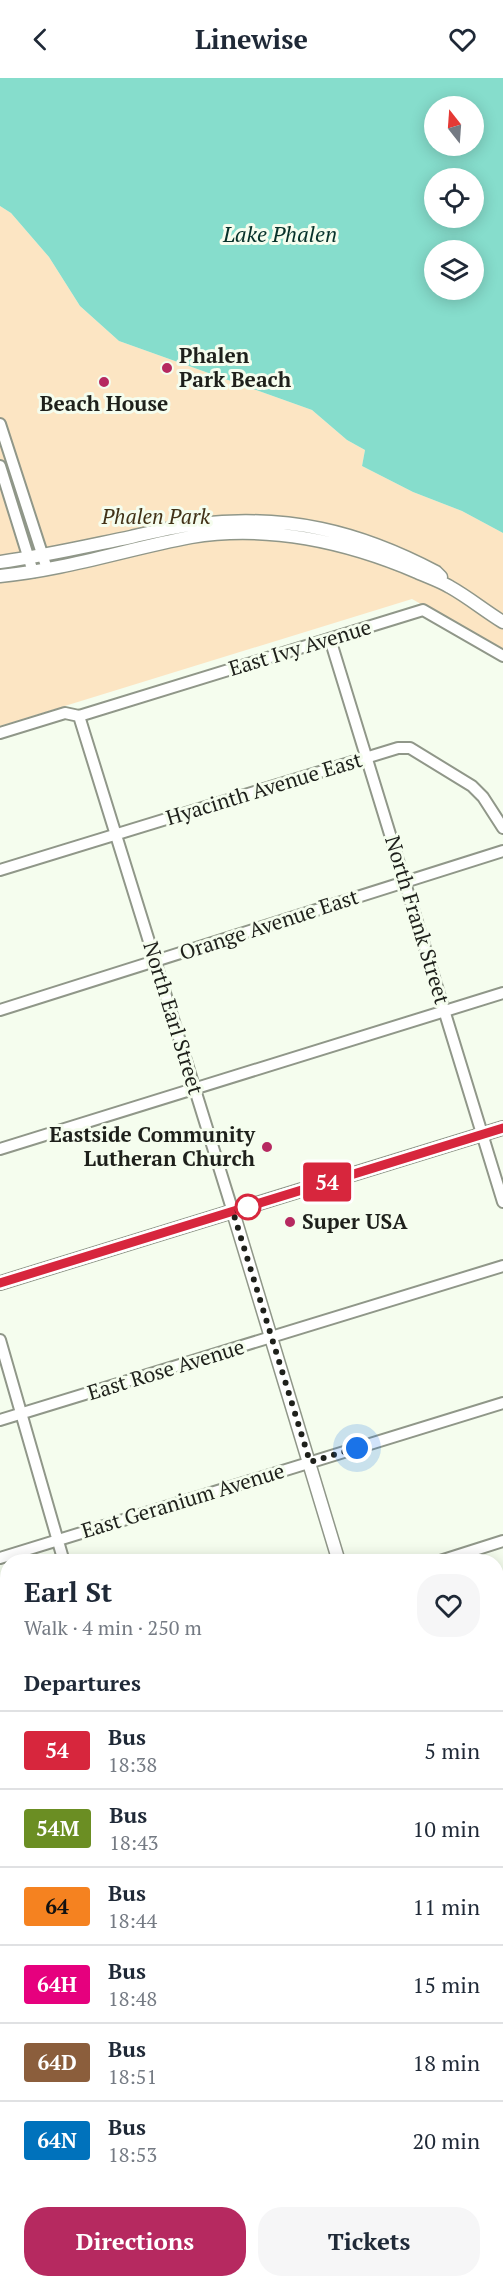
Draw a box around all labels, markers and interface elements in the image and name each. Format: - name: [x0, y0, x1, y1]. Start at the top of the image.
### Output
- text: Linewise: [195, 21, 308, 57]
- icon: back: [24, 23, 57, 56]
- icon: heart: [446, 23, 479, 56]
- north arrow: [424, 96, 484, 156]
- map controls: [424, 96, 484, 300]
- button: locate: [424, 168, 484, 228]
- water label: Lake Phalen: [222, 219, 337, 248]
- button: layers: [424, 240, 484, 300]
- place label: Phalen Park Beach: [179, 341, 292, 393]
- marker: Phalen Park Beach: [160, 361, 174, 375]
- marker: Beach House: [97, 375, 111, 389]
- place label: Beach House: [40, 389, 168, 417]
- park label: Phalen Park: [101, 502, 211, 530]
- street label: East Ivy Avenue: [225, 612, 374, 682]
- street label: Hyacinth Avenue East: [162, 745, 365, 831]
- street label: North Frank Street: [379, 832, 457, 1008]
- street label: Orange Avenue East: [176, 882, 362, 966]
- street label: North Earl Street: [137, 938, 211, 1098]
- place label: Eastside Community Lutheran Church: [49, 1120, 256, 1172]
- marker: Eastside Community Lutheran Church: [260, 1140, 274, 1154]
- line badge: 54: [300, 1162, 354, 1202]
- text: 54: [315, 1168, 339, 1196]
- unlabelled marker: [235, 1194, 261, 1220]
- place label: Super USA: [302, 1207, 408, 1235]
- marker: Super USA: [283, 1215, 297, 1229]
- street label: East Rose Avenue: [84, 1332, 248, 1406]
- your location: [342, 1433, 372, 1463]
- street label: East Geranium Avenue: [78, 1456, 288, 1544]
- text: Earl St: [24, 1573, 112, 1610]
- button: heart: [417, 1574, 480, 1637]
- text: Walk · 4 min · 250 m: [24, 1614, 202, 1641]
- text: Departures: [24, 1668, 141, 1697]
- text: Bus: [108, 1722, 146, 1751]
- text: 54: [45, 1736, 69, 1764]
- text: 5 min: [424, 1736, 480, 1765]
- text: 18:38: [108, 1751, 157, 1778]
- text: Bus: [109, 1800, 147, 1829]
- text: 54M: [36, 1814, 79, 1842]
- text: 10 min: [413, 1814, 480, 1843]
- text: 18:43: [109, 1829, 158, 1856]
- text: Bus: [108, 1878, 146, 1907]
- text: 64: [45, 1892, 69, 1920]
- text: 11 min: [413, 1892, 480, 1921]
- text: 18:44: [108, 1907, 157, 1934]
- text: Bus: [108, 1956, 146, 1985]
- text: 64H: [37, 1970, 77, 1998]
- text: 15 min: [413, 1970, 480, 1999]
- text: 18:48: [108, 1985, 157, 2012]
- text: Bus: [108, 2034, 146, 2063]
- text: 64D: [37, 2048, 77, 2076]
- text: 18 min: [413, 2048, 480, 2077]
- text: 18:51: [108, 2063, 157, 2090]
- text: Bus: [108, 2112, 146, 2141]
- text: 64N: [37, 2126, 77, 2154]
- text: 20 min: [413, 2126, 480, 2155]
- text: 18:53: [108, 2141, 157, 2168]
- button: Directions: [24, 2207, 246, 2276]
- button: Tickets: [258, 2207, 480, 2276]

